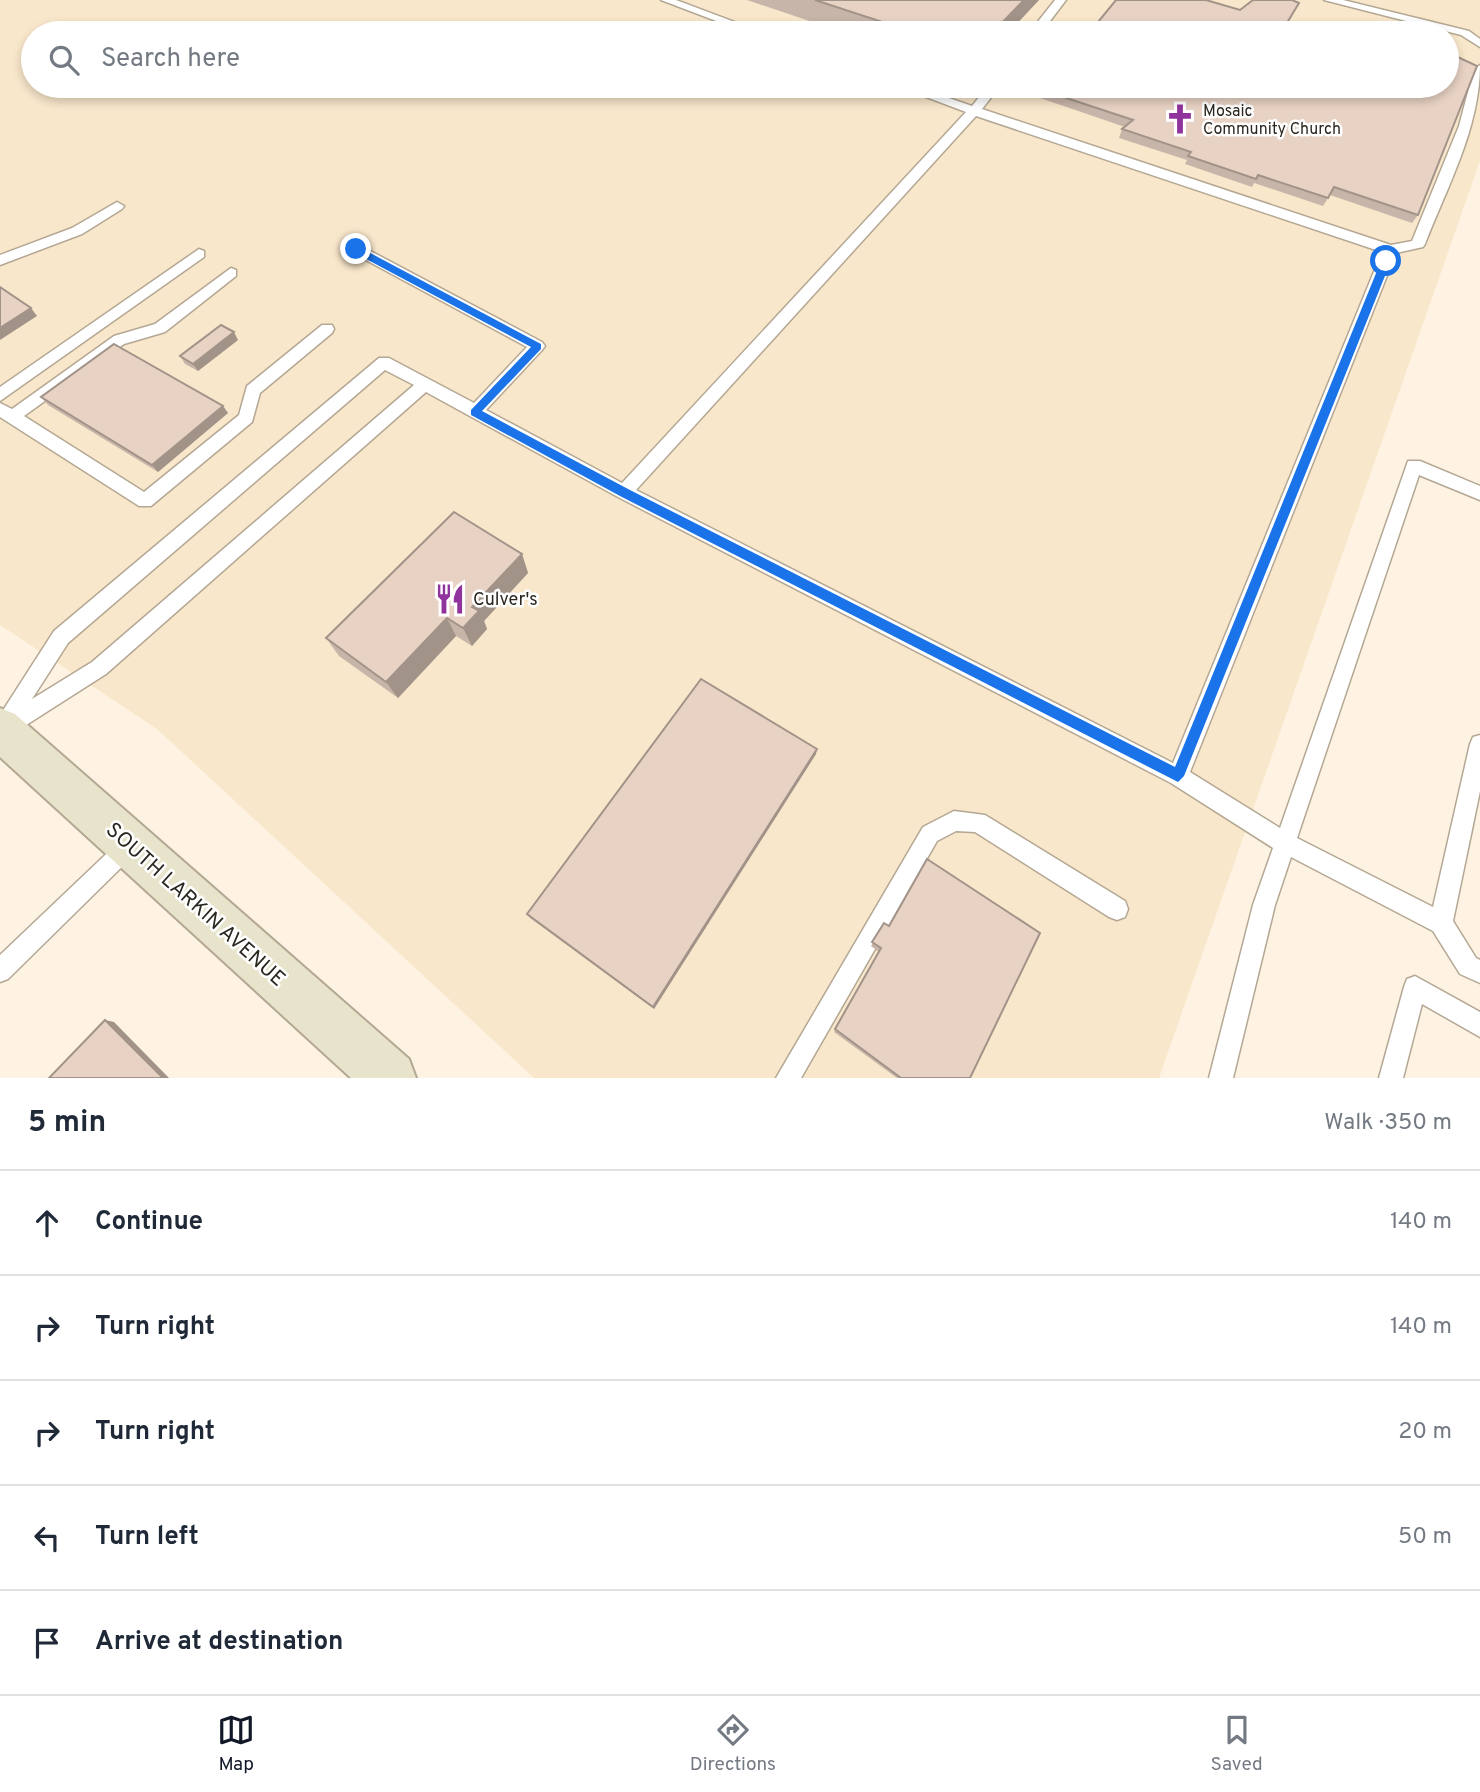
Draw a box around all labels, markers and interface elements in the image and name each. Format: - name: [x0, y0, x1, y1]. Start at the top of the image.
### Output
- search box: [21, 21, 1459, 98]
- icon: search: [45, 41, 83, 79]
- text: Search here: [101, 43, 240, 76]
- church icon: Mosaic Community Church: [1163, 102, 1197, 136]
- place label: Mosaic Community Church: [1203, 102, 1341, 140]
- route end: [340, 233, 371, 264]
- route start: [1370, 245, 1401, 276]
- restaurant icon: Culver's: [433, 582, 467, 616]
- place label: Culver's: [473, 589, 538, 612]
- street label: SOUTH LARKIN AVENUE: [99, 817, 291, 993]
- text: 5 min: [28, 1105, 106, 1142]
- text: Walk · 350 m: [1324, 1109, 1452, 1138]
- icon: ahead: [28, 1204, 66, 1242]
- text: Continue: [95, 1206, 203, 1239]
- text: 140 m: [1390, 1208, 1452, 1237]
- icon: right: [28, 1309, 66, 1347]
- text: Turn right: [95, 1311, 215, 1344]
- text: 140 m: [1390, 1313, 1452, 1342]
- icon: right: [28, 1414, 66, 1452]
- text: Turn right: [95, 1416, 215, 1449]
- text: 20 m: [1398, 1418, 1452, 1447]
- icon: left: [28, 1519, 66, 1557]
- text: Turn left: [95, 1521, 199, 1554]
- text: 50 m: [1398, 1523, 1452, 1552]
- icon: arrive: [28, 1624, 66, 1662]
- text: Arrive at destination: [95, 1626, 343, 1659]
- tab: Map: [217, 1711, 255, 1777]
- tab: Directions: [690, 1711, 776, 1777]
- tab: Saved: [1211, 1711, 1263, 1777]

